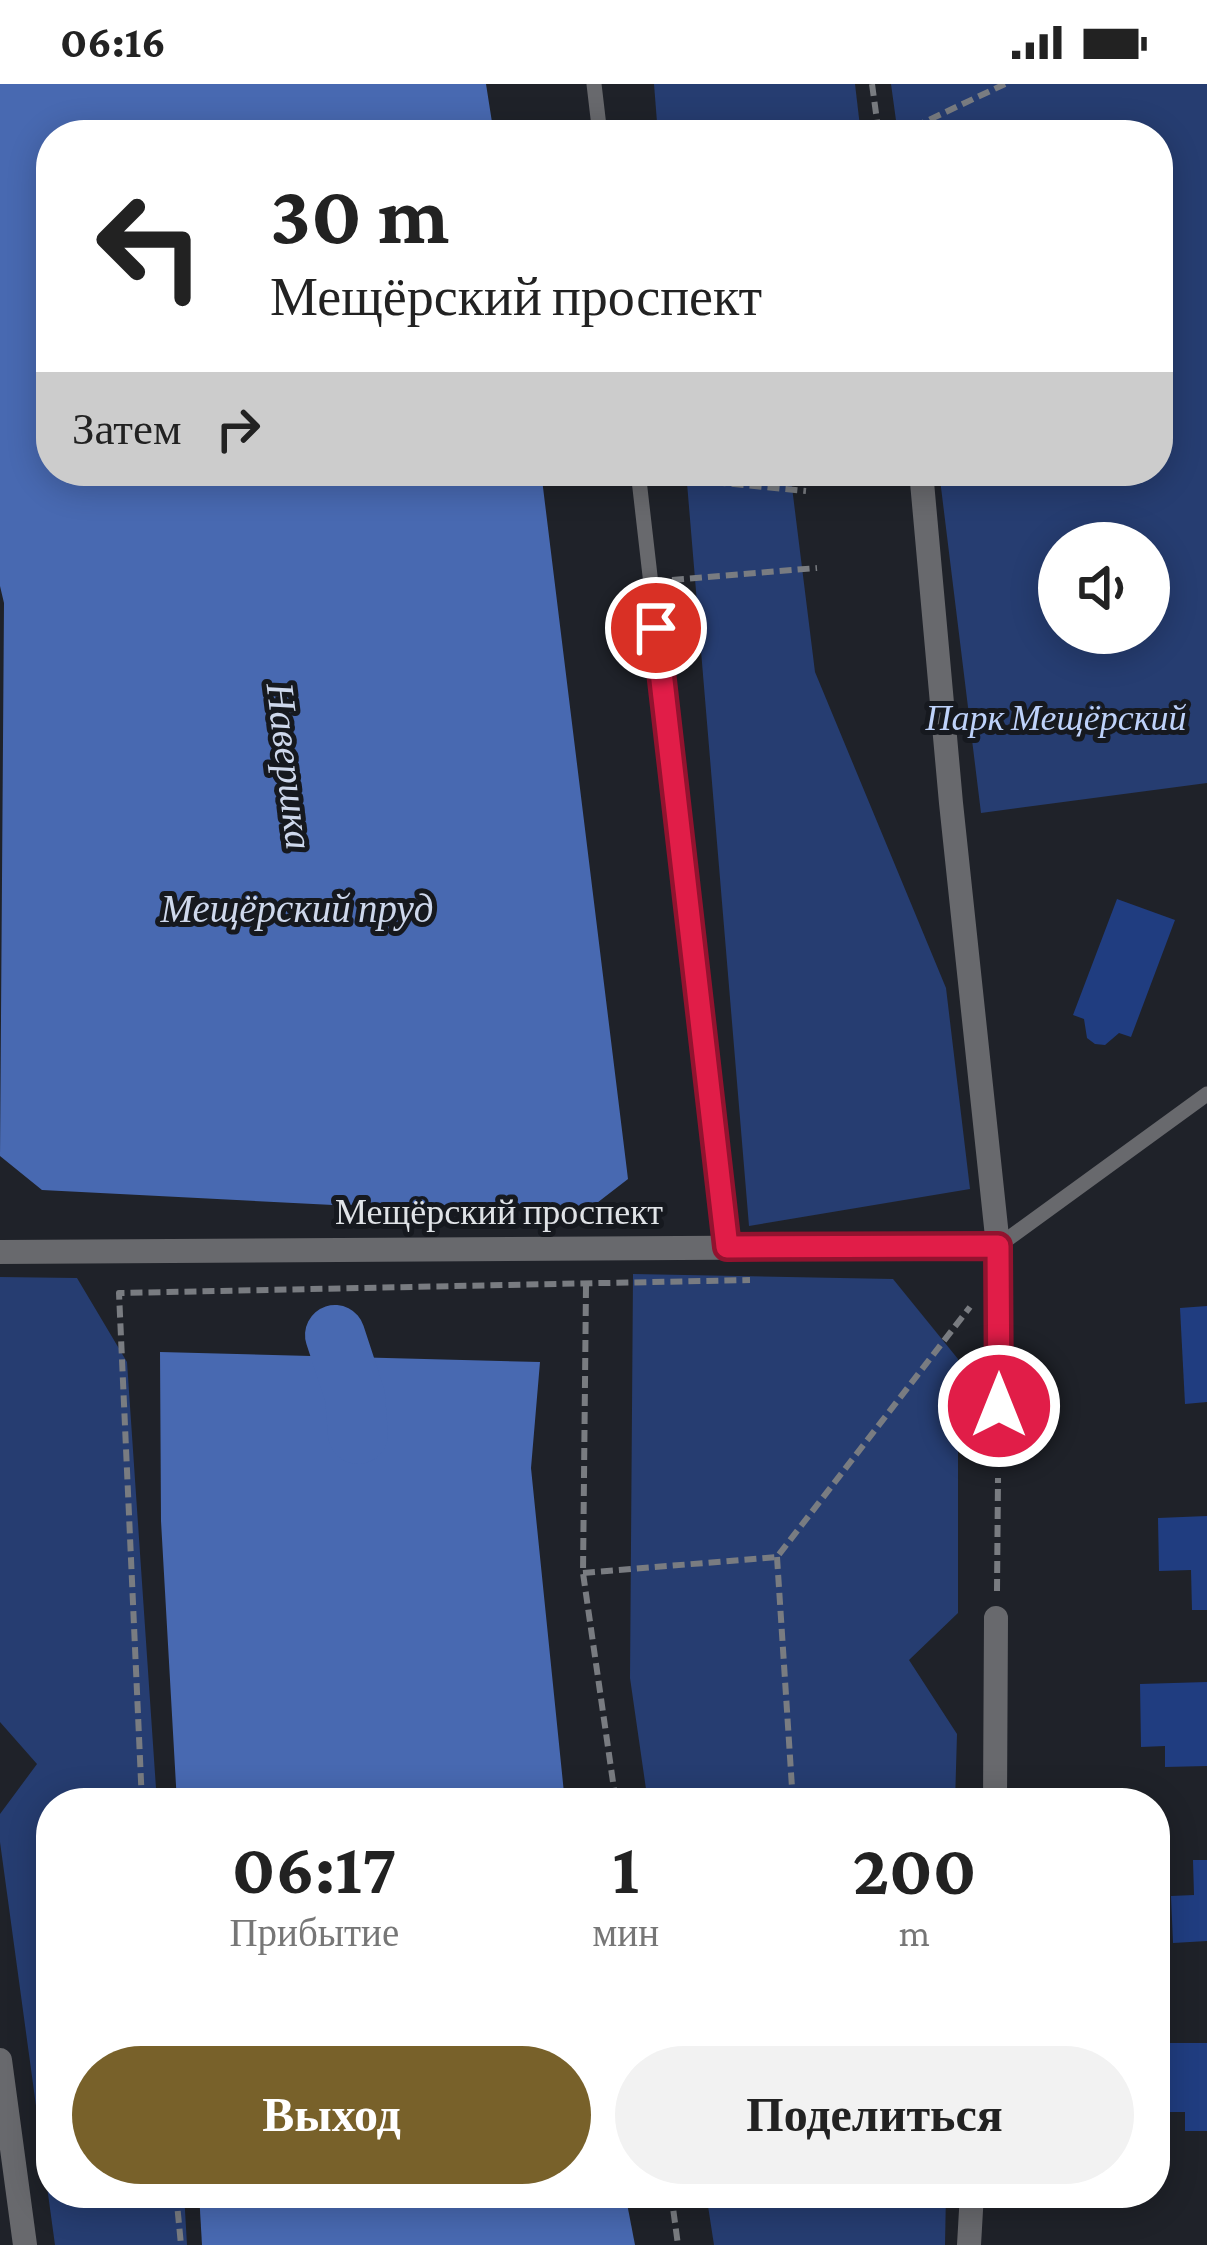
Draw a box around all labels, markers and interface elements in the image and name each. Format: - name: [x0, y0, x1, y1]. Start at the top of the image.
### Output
- text: 06:16: [60, 17, 166, 67]
- icon: left: [72, 168, 228, 324]
- text: 30 m: [270, 168, 449, 261]
- text: Мещёрский проспект: [270, 267, 762, 327]
- icon: right: [205, 396, 271, 462]
- text: Затем: [72, 404, 181, 454]
- map controls: [1038, 522, 1170, 654]
- button: sound: [1038, 522, 1170, 654]
- pin: [605, 577, 707, 679]
- icon: arrive: [623, 595, 689, 661]
- water label: Навершка: [257, 679, 322, 852]
- park label: Парк Мещёрский: [924, 698, 1187, 738]
- water label: Мещёрский пруд: [160, 887, 433, 931]
- street label: Мещёрский проспект: [335, 1192, 663, 1232]
- position arrow: [936, 1343, 1062, 1469]
- text: 06:17: [232, 1828, 397, 1908]
- text: 1: [612, 1828, 639, 1908]
- text: 200: [852, 1829, 977, 1909]
- text: Прибытие: [229, 1911, 399, 1954]
- text: мин: [593, 1911, 659, 1954]
- text: m: [899, 1911, 930, 1954]
- button: Выход: [72, 2046, 591, 2184]
- button: Поделиться: [615, 2046, 1134, 2184]

